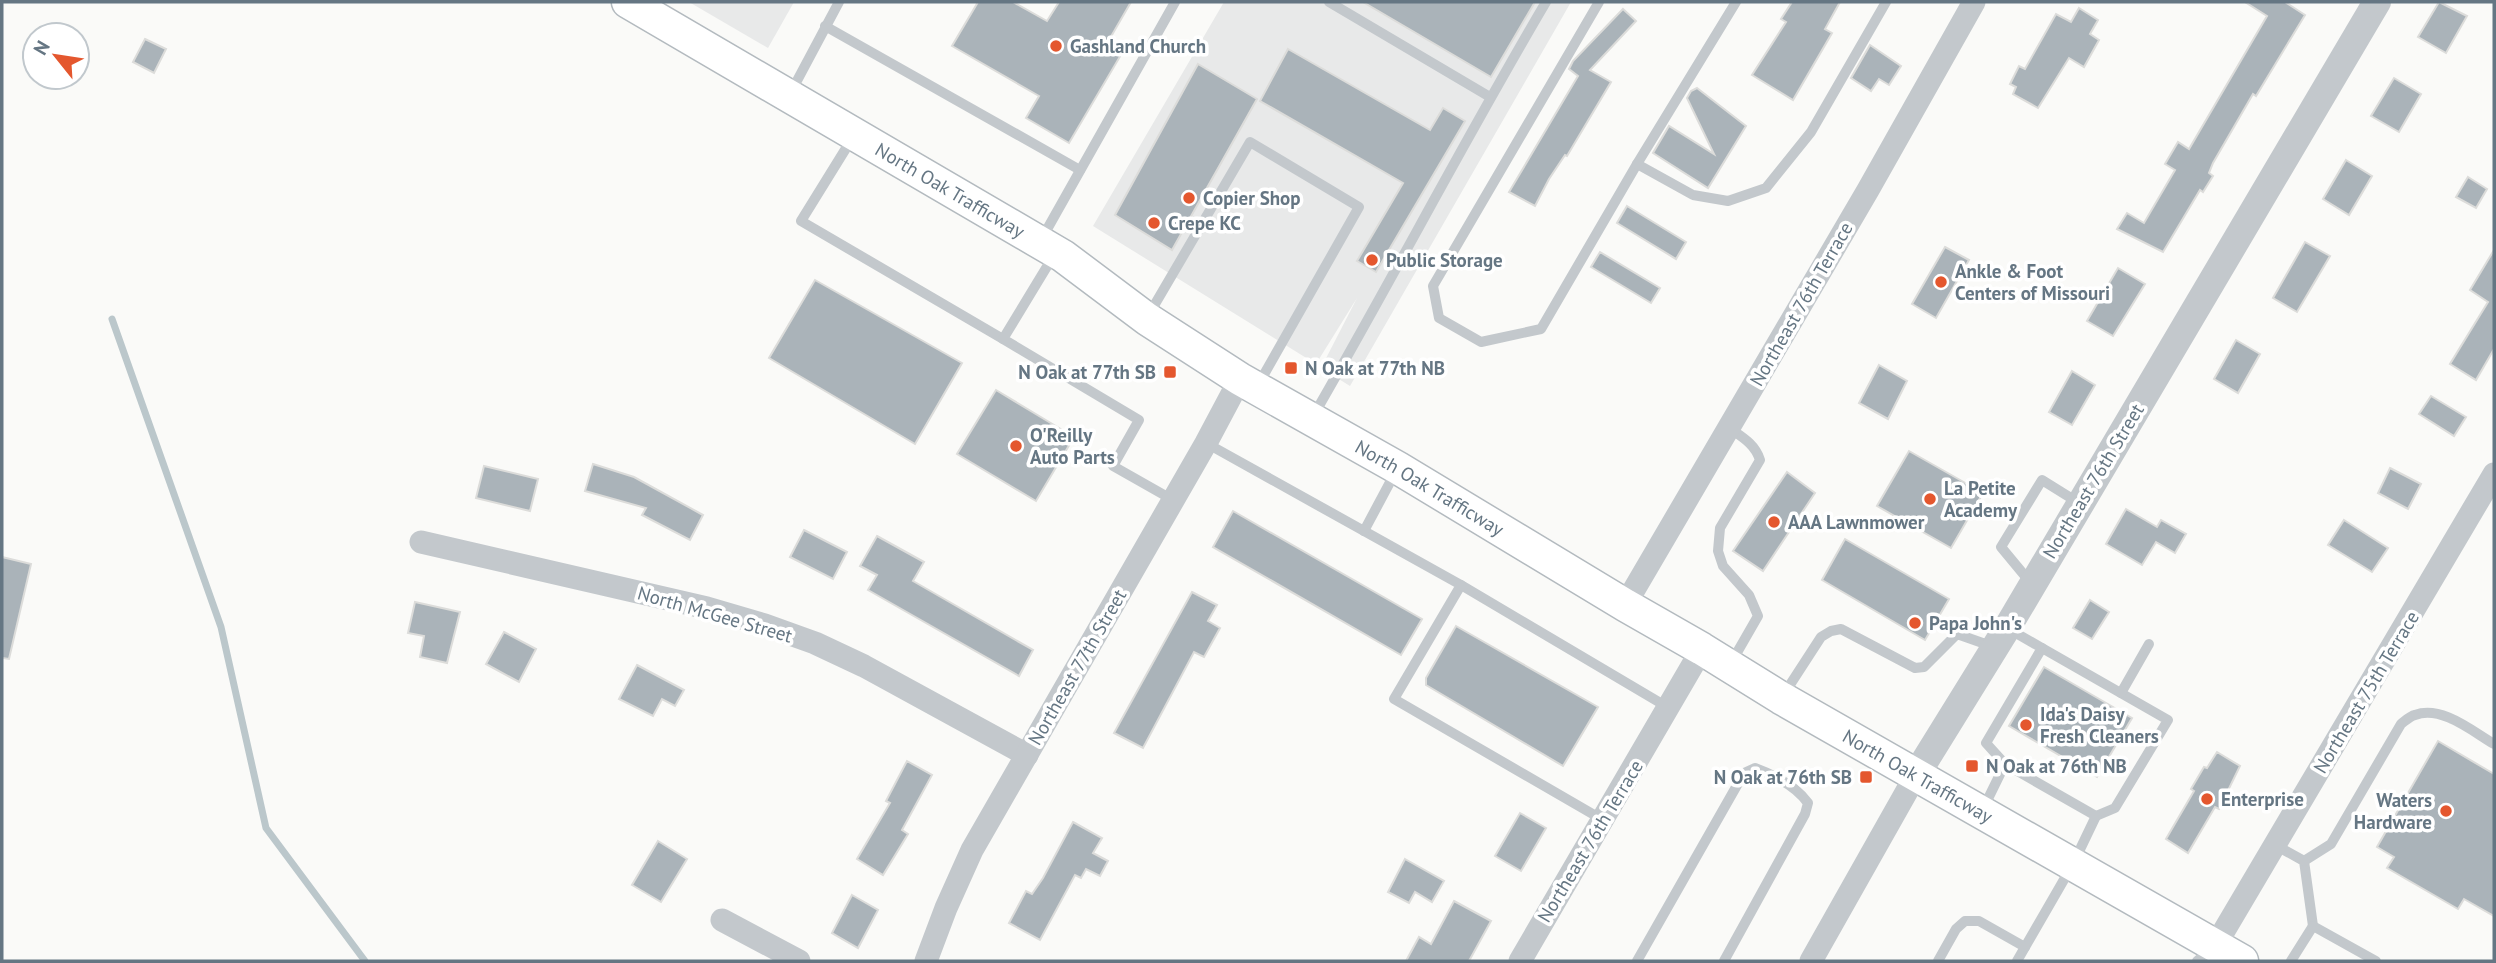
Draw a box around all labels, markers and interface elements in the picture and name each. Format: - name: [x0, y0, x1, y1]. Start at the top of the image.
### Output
- north arrow: [21, 21, 91, 91]
- place label: Gashland Church: [1070, 34, 1206, 58]
- text: N: [28, 36, 55, 59]
- marker: Gashland Church: [1048, 38, 1064, 54]
- street label: North Oak Trafficway: [871, 137, 1029, 243]
- place label: Copier Shop: [1203, 186, 1301, 210]
- marker: Copier Shop: [1181, 190, 1197, 206]
- place label: Crepe KC: [1168, 211, 1241, 235]
- marker: Crepe KC: [1146, 215, 1162, 231]
- street label: Northeast 76th Terrace: [1744, 218, 1858, 390]
- place label: Public Storage: [1386, 248, 1503, 272]
- marker: Public Storage: [1364, 252, 1380, 268]
- place label: Ankle & Foot Centers of Missouri: [1955, 259, 2110, 305]
- marker: Ankle & Foot Centers of Missouri: [1933, 274, 1949, 290]
- place label: N Oak at 77th NB: [1305, 356, 1445, 380]
- place label: N Oak at 77th SB: [1018, 360, 1156, 384]
- marker: N Oak at 77th NB: [1283, 360, 1299, 376]
- marker: N Oak at 77th SB: [1162, 364, 1178, 380]
- street label: Northeast 76th Street: [2037, 399, 2149, 563]
- place label: O'Reilly Auto Parts: [1030, 423, 1115, 469]
- street label: North Oak Trafficway: [1351, 434, 1509, 541]
- marker: O'Reilly Auto Parts: [1008, 438, 1024, 454]
- place label: La Petite Academy: [1944, 476, 2018, 522]
- marker: La Petite Academy: [1922, 491, 1938, 507]
- place label: AAA Lawnmower: [1788, 510, 1925, 534]
- marker: AAA Lawnmower: [1766, 514, 1782, 530]
- street label: North McGee Street: [635, 580, 796, 648]
- street label: Northeast 77th Street: [1023, 584, 1132, 749]
- street label: Northeast 75th Terrace: [2308, 606, 2424, 778]
- place label: Papa John's: [1929, 611, 2022, 635]
- marker: Papa John's: [1907, 615, 1923, 631]
- place label: Ida's Daisy Fresh Cleaners: [2040, 702, 2159, 748]
- marker: Ida's Daisy Fresh Cleaners: [2018, 717, 2034, 733]
- street label: North Oak Trafficway: [1838, 724, 1997, 828]
- place label: N Oak at 76th NB: [1986, 754, 2127, 778]
- street label: Northeast 76th Terrace: [1532, 755, 1648, 927]
- marker: N Oak at 76th NB: [1964, 758, 1980, 774]
- place label: N Oak at 76th SB: [1714, 765, 1852, 789]
- marker: N Oak at 76th SB: [1858, 769, 1874, 785]
- place label: Enterprise: [2221, 787, 2304, 811]
- place label: Waters Hardware: [2354, 788, 2432, 834]
- marker: Enterprise: [2199, 791, 2215, 807]
- marker: Waters Hardware: [2438, 803, 2454, 819]

